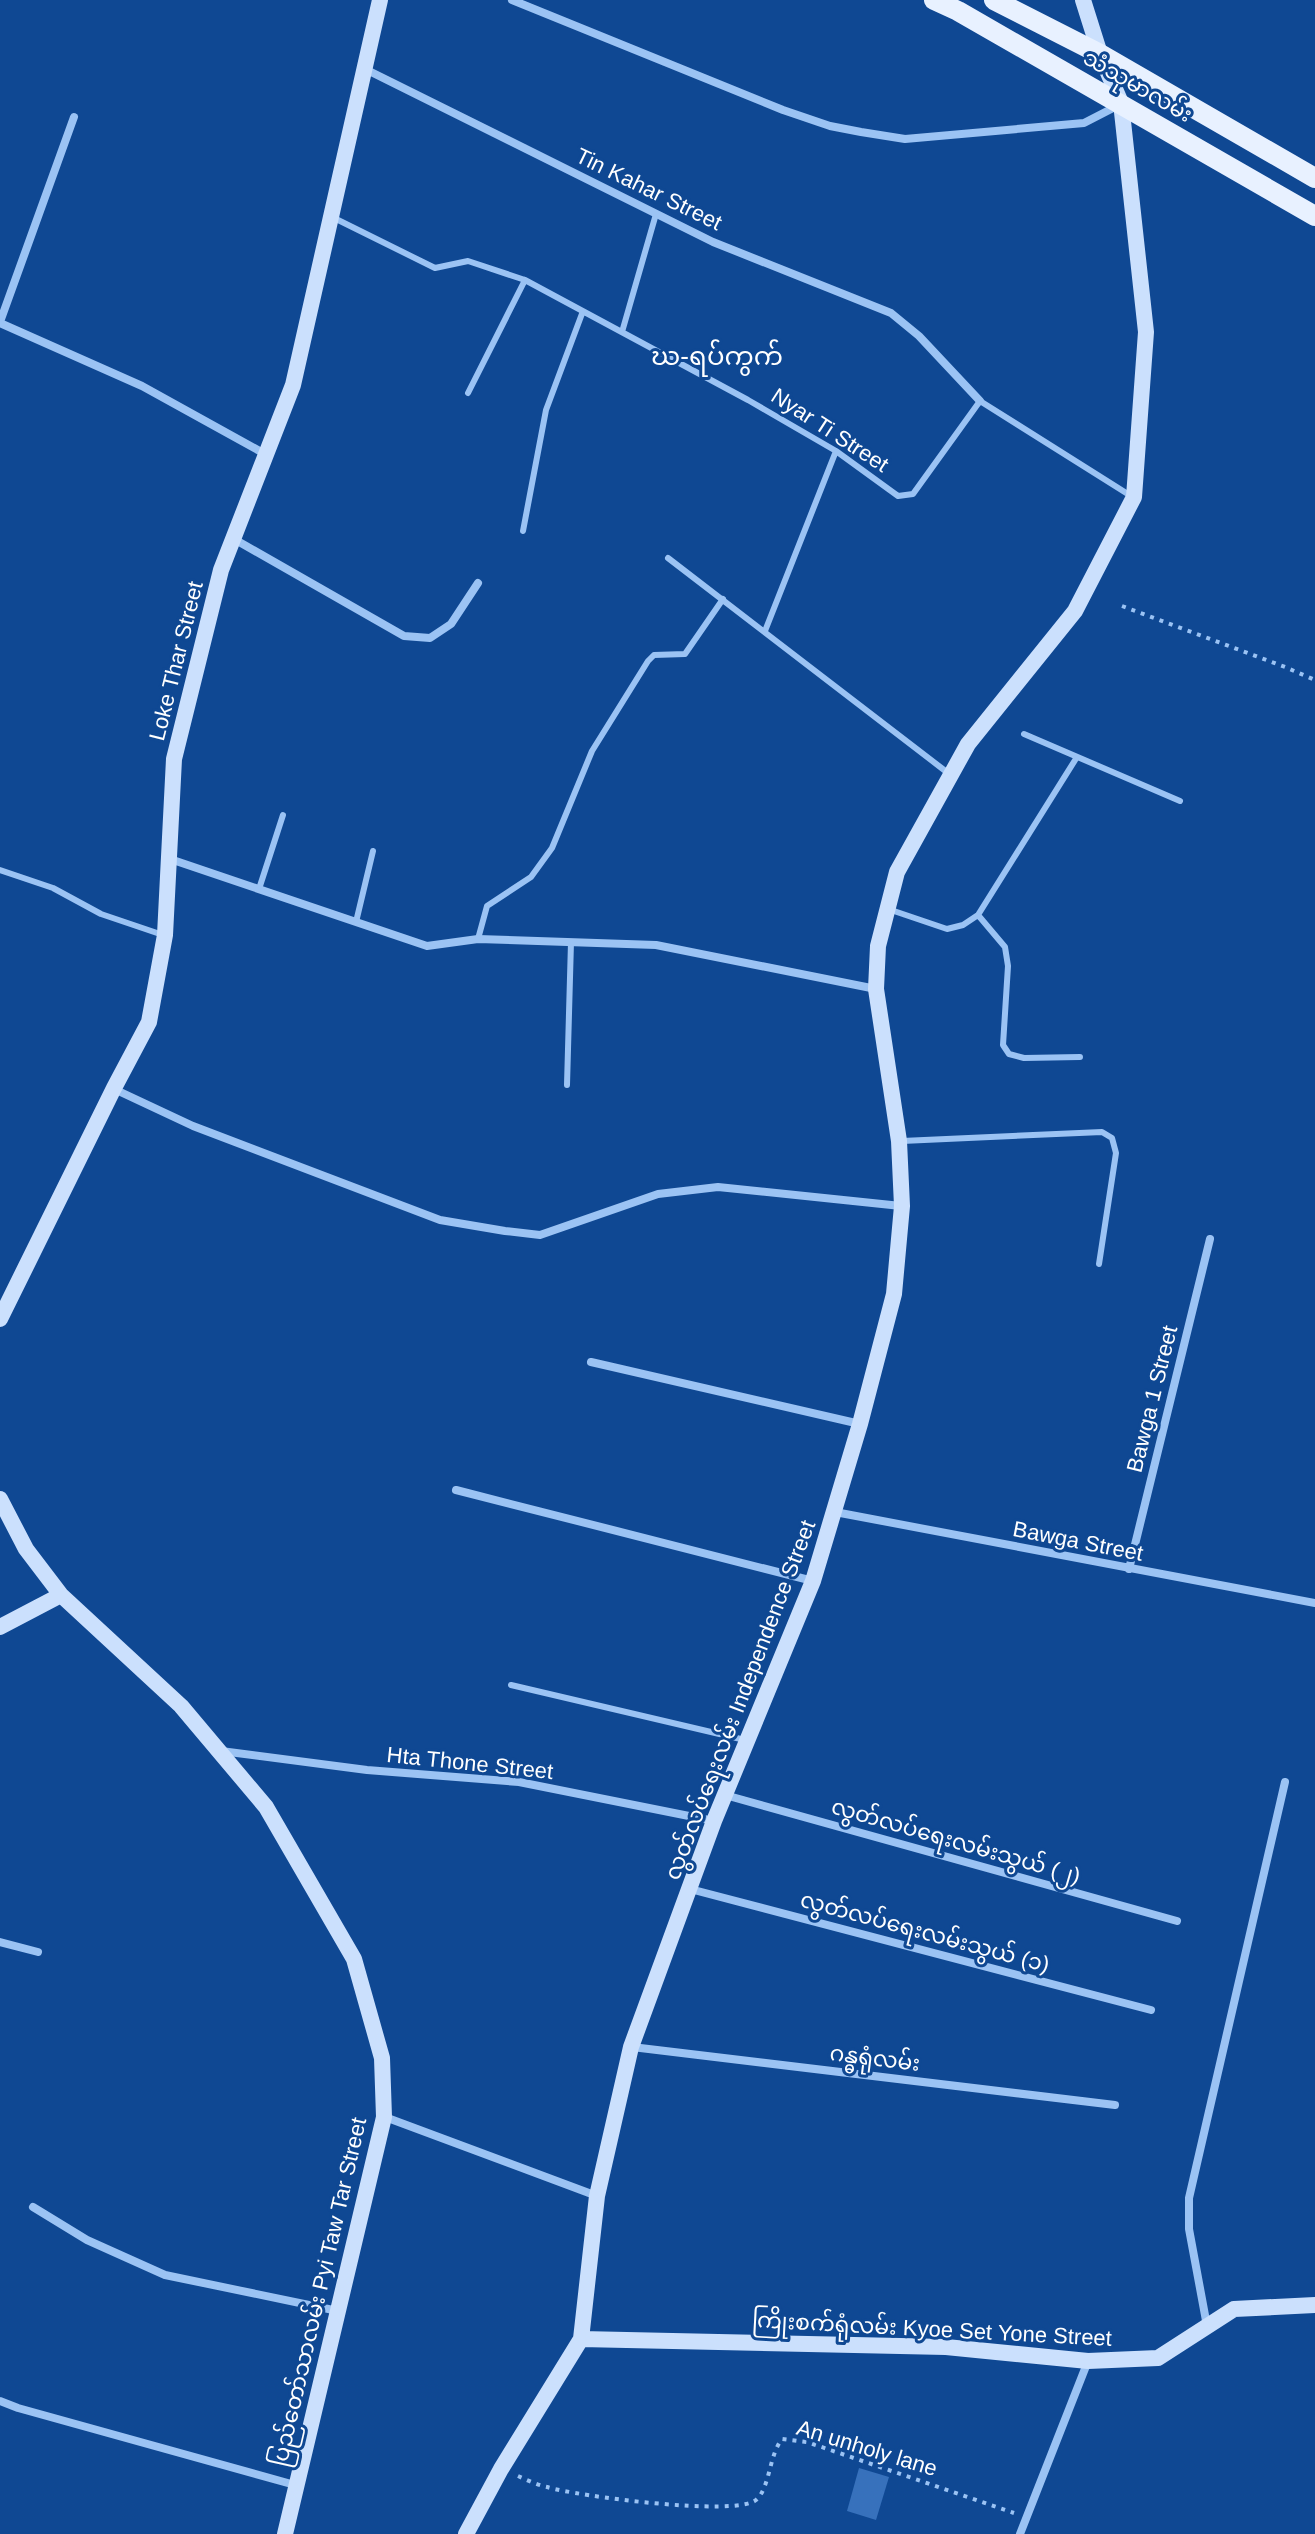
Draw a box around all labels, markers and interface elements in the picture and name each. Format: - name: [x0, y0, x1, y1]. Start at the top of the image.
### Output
- street label: သံသုမာလမ်း: [1077, 42, 1198, 132]
- street label: Tin Kahar Street: [572, 143, 726, 235]
- district label: ဃ-ရပ်ကွက်: [651, 339, 783, 377]
- street label: Nyar Ti Street: [767, 383, 893, 477]
- street label: Loke Thar Street: [144, 579, 208, 743]
- street label: Bawga 1 Street: [1122, 1323, 1182, 1475]
- street label: လွတ်လပ်ရေးလမ်း Independence Street: [657, 1516, 825, 1885]
- street label: Bawga Street: [1011, 1516, 1145, 1566]
- street label: Hta Thone Street: [386, 1742, 554, 1784]
- street label: လွတ်လပ်ရေးလမ်းသွယ် (၂): [827, 1791, 1084, 1893]
- street label: လွတ်လပ်ရေးလမ်းသွယ် (၁): [796, 1884, 1053, 1982]
- street label: ဂန္ဓရုံလမ်း: [828, 2037, 922, 2081]
- street label: ပြည်တော်သာလမ်း Pyi Taw Tar Street: [264, 2114, 376, 2470]
- street label: ကြိုးစက်ရုံလမ်း Kyoe Set Yone Street: [751, 2304, 1113, 2356]
- street label: An unholy lane: [794, 2415, 940, 2481]

